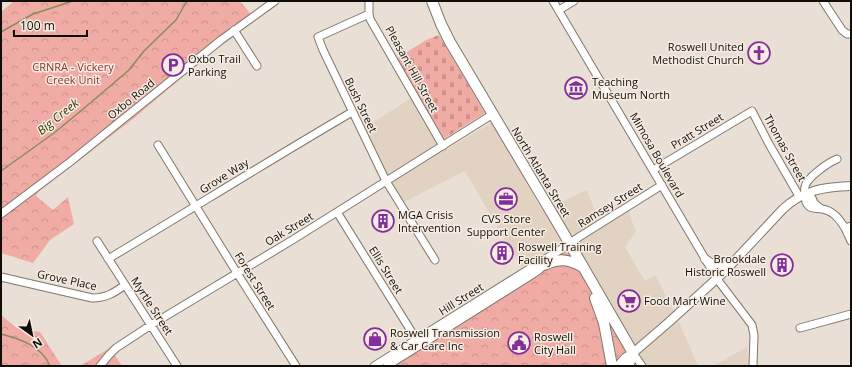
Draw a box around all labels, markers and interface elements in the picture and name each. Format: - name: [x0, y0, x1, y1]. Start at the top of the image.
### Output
- scale bar: [14, 12, 87, 38]
- text: 100 m: [20, 17, 55, 34]
- street label: Pleasant Hill Street: [382, 23, 442, 115]
- place label: Roswell United Methodist Church: [652, 39, 744, 67]
- church icon: Roswell United Methodist Church: [746, 40, 772, 66]
- place label: Oxbo Trail Parking: [188, 51, 241, 79]
- parking icon: Oxbo Trail Parking: [160, 52, 186, 78]
- park label: CRNRA - Vickery Creek Unit: [32, 59, 114, 87]
- place label: Teaching Museum North: [592, 74, 670, 102]
- street label: Oxbo Road: [104, 75, 157, 122]
- street label: Bush Street: [342, 75, 381, 135]
- museum icon: Teaching Museum North: [563, 75, 589, 101]
- water label: Big Creek: [33, 94, 83, 139]
- street label: Mimosa Boulevard: [627, 109, 688, 200]
- street label: Pratt Street: [668, 109, 726, 152]
- street label: Thomas Street: [761, 112, 810, 184]
- street label: North Atlanta Street: [508, 124, 574, 220]
- street label: Grove Way: [196, 154, 252, 197]
- street label: Ramsey Street: [575, 179, 645, 230]
- office icon: CVS Store Support Center: [493, 186, 519, 212]
- place label: MGA Crisis Intervention: [398, 207, 461, 235]
- street label: Oak Street: [262, 208, 316, 249]
- building icon: MGA Crisis Intervention: [370, 208, 396, 234]
- place label: CVS Store Support Center: [467, 211, 546, 239]
- place label: Roswell Training Facility: [518, 239, 601, 267]
- building icon: Roswell Training Facility: [489, 240, 515, 266]
- street label: Ellis Street: [366, 243, 407, 296]
- street label: Forest Street: [232, 249, 279, 313]
- place label: Brookdale Historic Roswell: [685, 251, 766, 279]
- building icon: Brookdale Historic Roswell: [769, 252, 795, 278]
- street label: Grove Place: [36, 266, 98, 293]
- street label: Myrtle Street: [128, 274, 177, 338]
- street label: Hill Street: [436, 279, 486, 318]
- supermarket icon: Food Mart Wine: [616, 288, 642, 314]
- place label: Food Mart Wine: [644, 293, 726, 308]
- north arrow: [12, 315, 52, 355]
- place label: Roswell Transmission & Car Care Inc: [390, 325, 500, 353]
- shop icon: Roswell Transmission & Car Care Inc: [362, 326, 388, 352]
- place label: Roswell City Hall: [534, 329, 576, 357]
- public building icon: Roswell City Hall: [506, 330, 532, 356]
- text: N: [30, 335, 46, 353]

